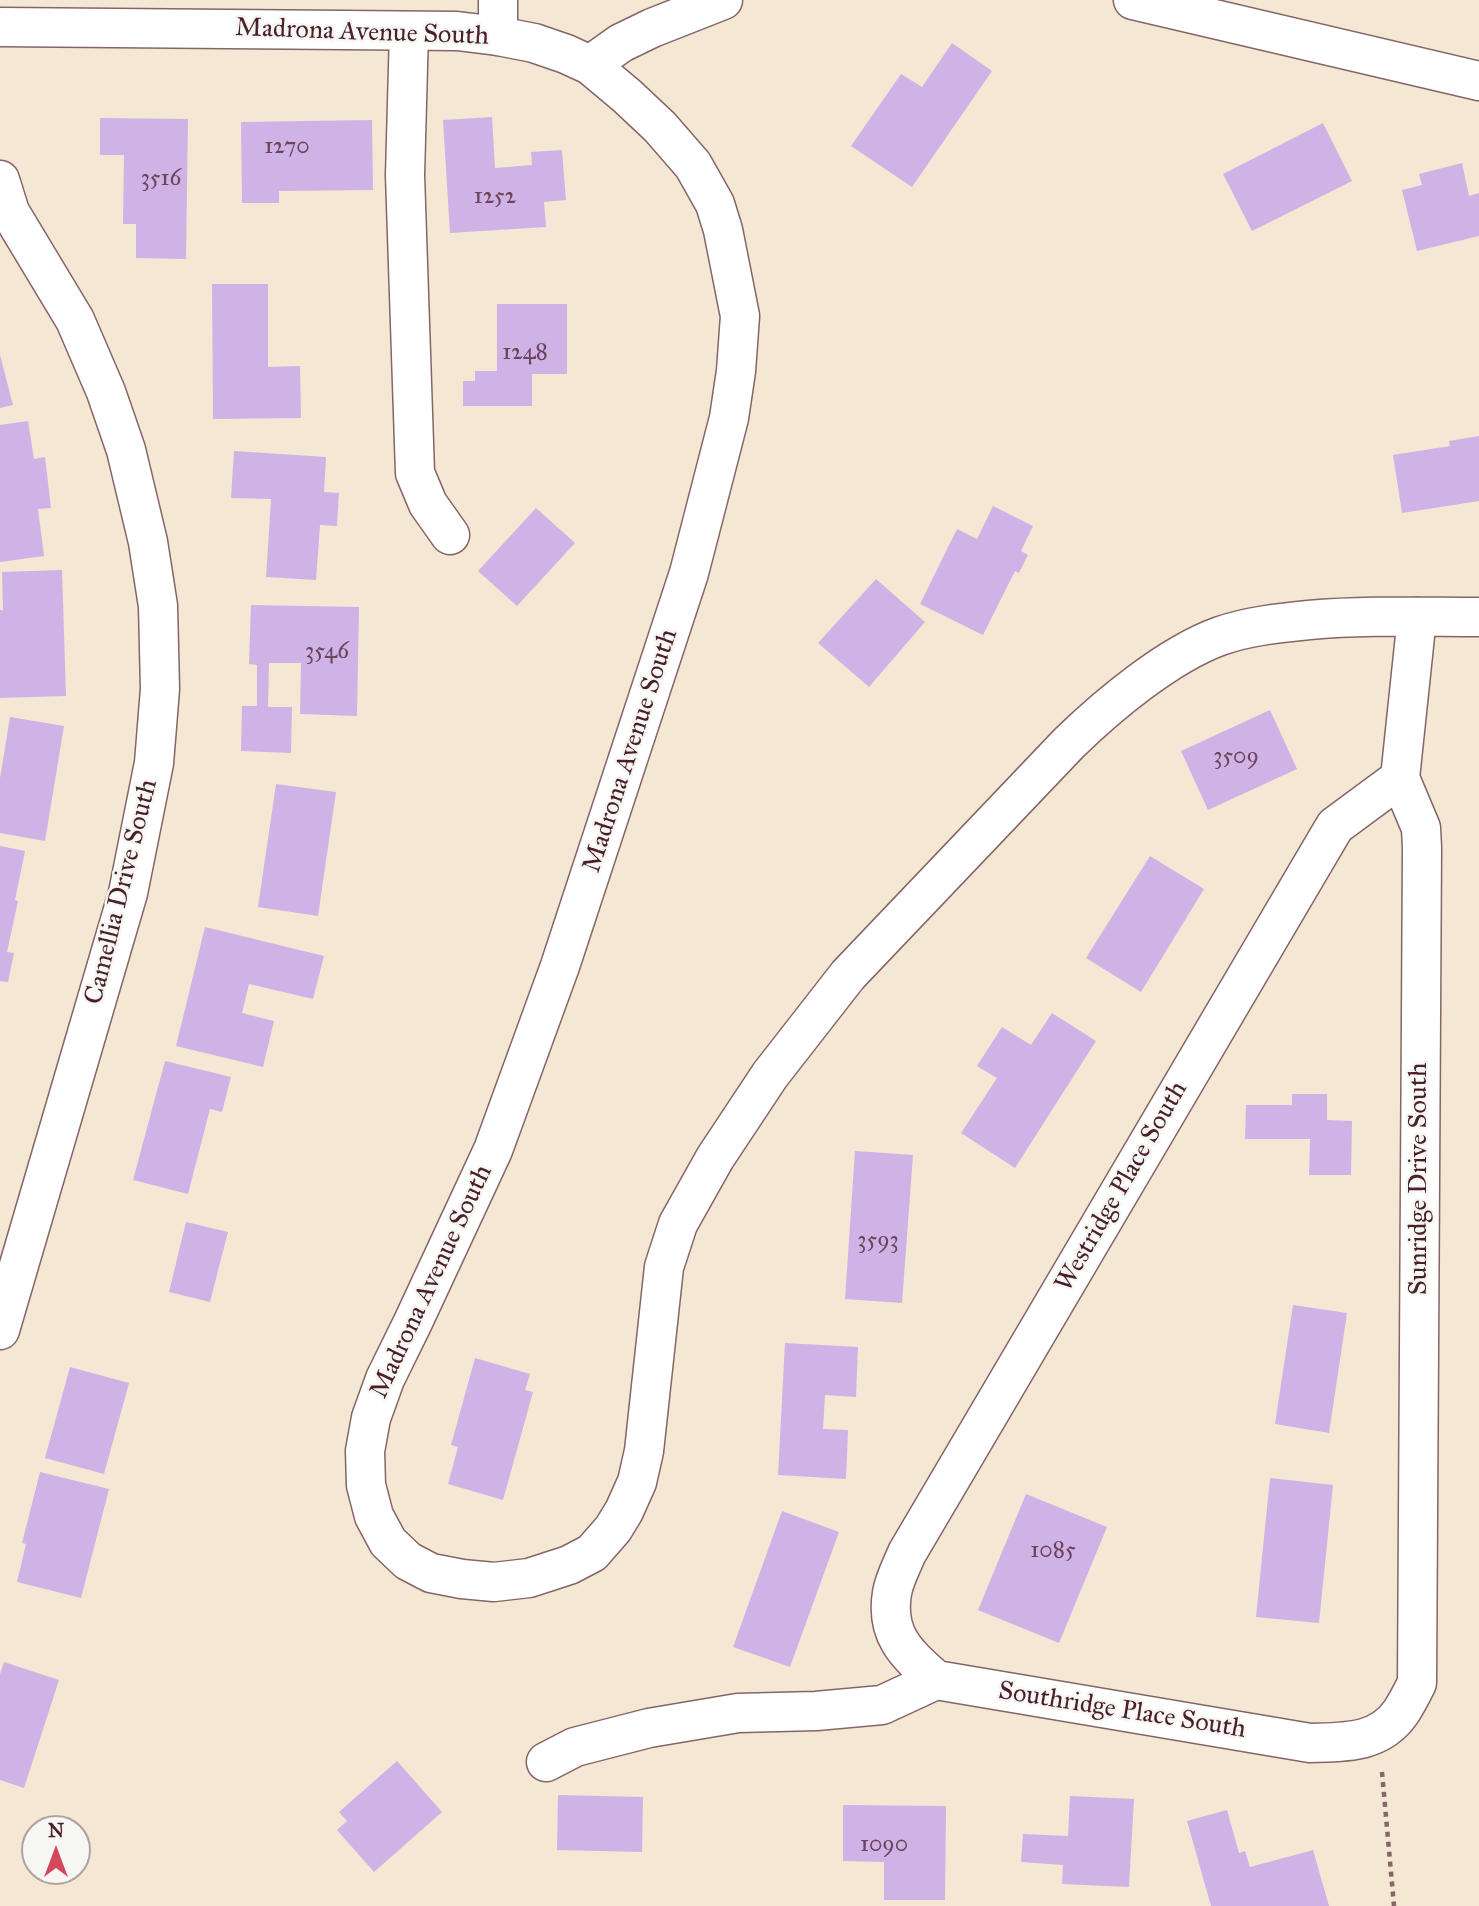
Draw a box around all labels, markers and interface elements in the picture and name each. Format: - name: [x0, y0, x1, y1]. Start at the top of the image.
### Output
- street label: Madrona Avenue South: [235, 13, 489, 53]
- house number: 1270: [264, 133, 310, 161]
- house number: 3516: [141, 165, 181, 193]
- house number: 1252: [474, 183, 516, 211]
- house number: 1248: [502, 339, 548, 367]
- street label: Madrona Avenue South: [577, 625, 685, 877]
- house number: 3546: [305, 638, 349, 666]
- house number: 3509: [1213, 743, 1259, 771]
- street label: Camellia Drive South: [79, 776, 165, 1008]
- street label: Sunridge Drive South: [1404, 1063, 1436, 1295]
- street label: Westridge Place South: [1049, 1076, 1195, 1298]
- street label: Madrona Avenue South: [364, 1160, 500, 1404]
- house number: 3593: [857, 1227, 899, 1255]
- house number: 1085: [1030, 1537, 1076, 1565]
- street label: Southridge Place South: [996, 1676, 1248, 1746]
- north arrow: [21, 1815, 91, 1885]
- text: N: [48, 1819, 64, 1842]
- house number: 1090: [860, 1831, 908, 1859]

